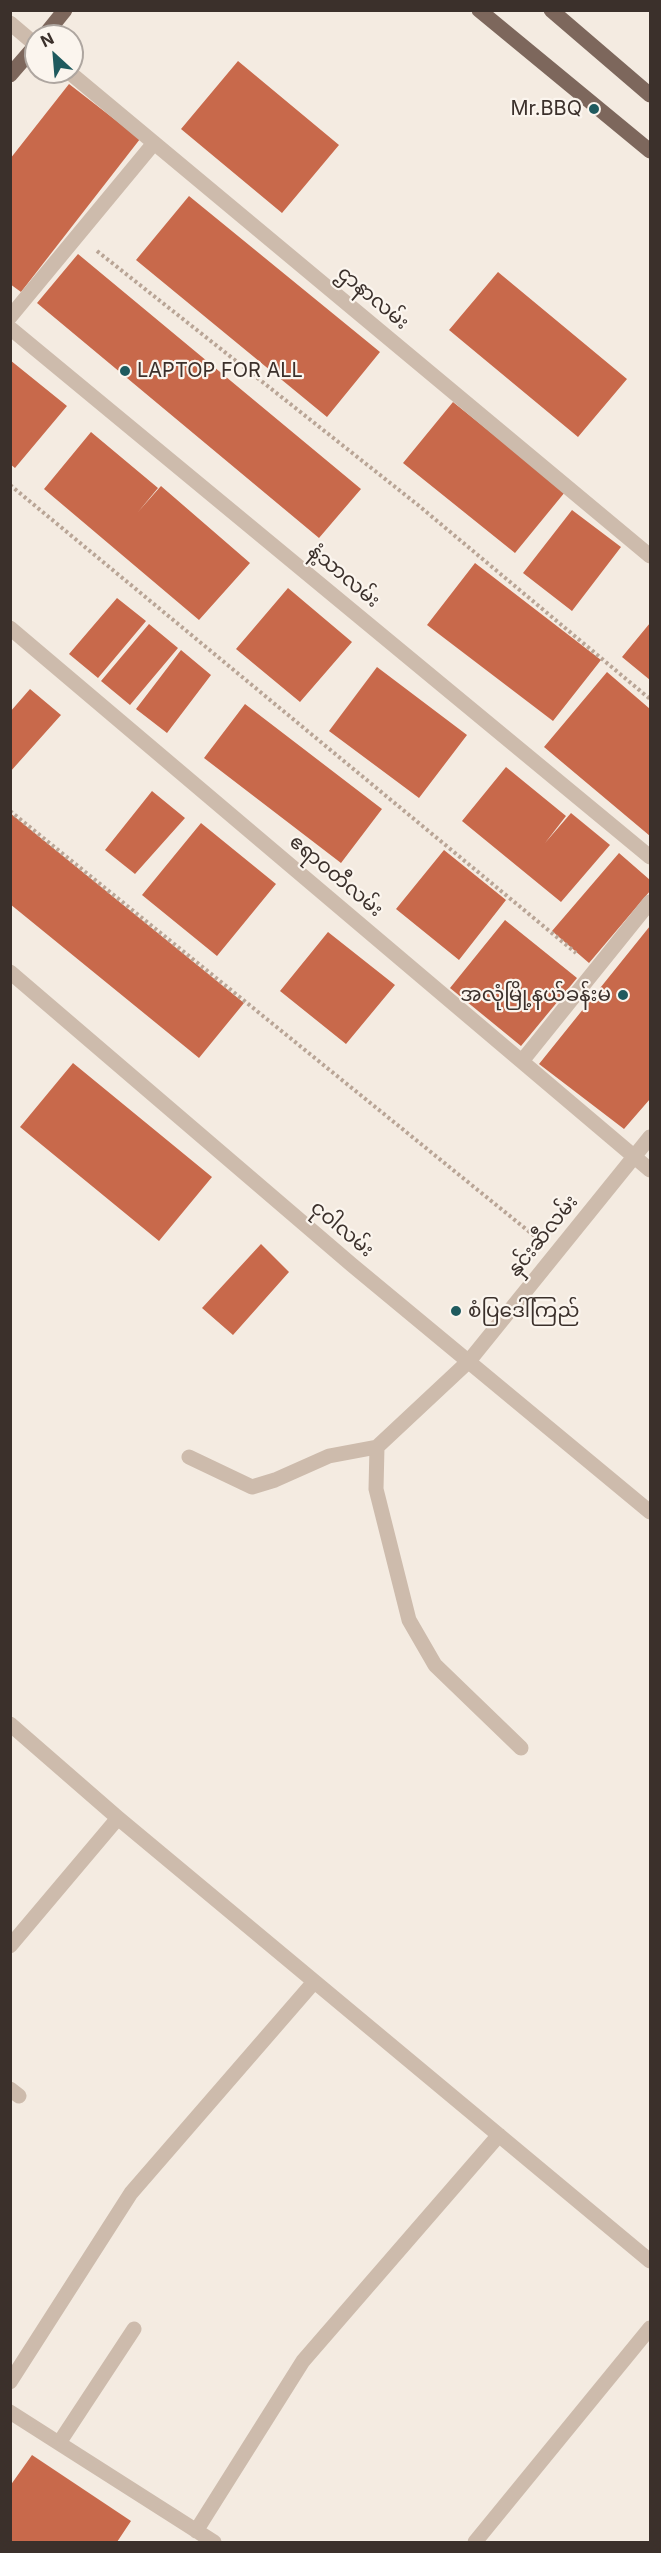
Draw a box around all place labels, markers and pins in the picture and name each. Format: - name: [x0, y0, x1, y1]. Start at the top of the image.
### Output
- place label: Mr.BBQ: [510, 97, 582, 121]
- marker: Mr.BBQ: [587, 102, 601, 116]
- place label: LAPTOP FOR ALL: [137, 359, 303, 383]
- marker: LAPTOP FOR ALL: [118, 364, 132, 378]
- place label: အလုံမြို့နယ်ခန်းမ: [460, 983, 611, 1007]
- marker: အလုံမြို့နယ်ခန်းမ: [616, 988, 630, 1002]
- place label: စံပြဒေါ်ကြည်: [468, 1299, 579, 1323]
- marker: စံပြဒေါ်ကြည်: [449, 1304, 463, 1318]

